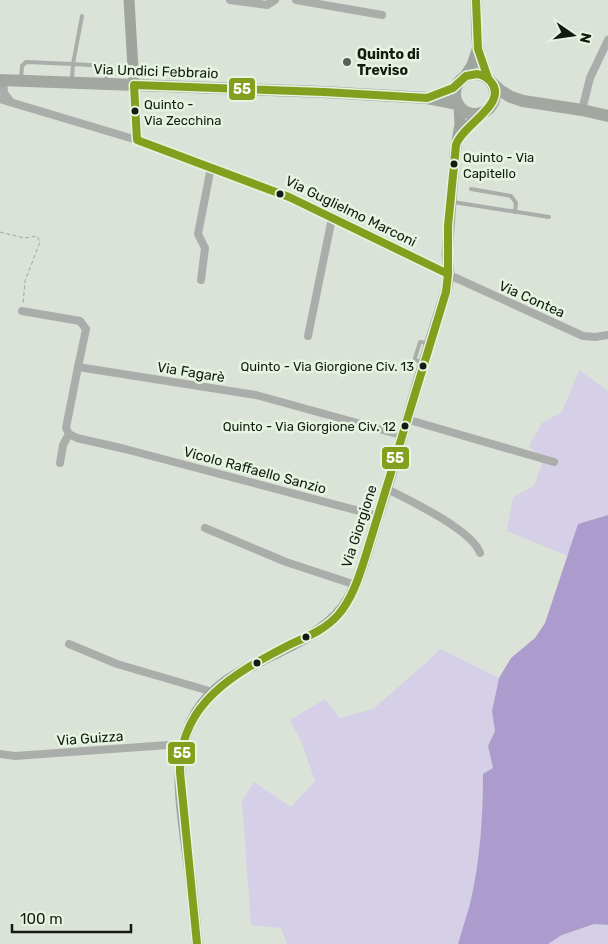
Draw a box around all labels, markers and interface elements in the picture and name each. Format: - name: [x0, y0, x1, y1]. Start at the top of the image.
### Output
- north arrow: [548, 10, 598, 60]
- text: N: [576, 31, 595, 45]
- place label: Quinto di Treviso: [357, 46, 420, 79]
- marker: Quinto di Treviso: [341, 56, 353, 68]
- street label: Via Undici Febbraio: [93, 61, 219, 82]
- line badge: 55: [228, 77, 256, 101]
- text: 55: [233, 81, 251, 98]
- place label: Quinto - Via Zecchina: [144, 97, 221, 128]
- marker: Quinto - Via Zecchina: [130, 106, 140, 116]
- place label: Quinto - Via Capitello: [463, 150, 534, 181]
- marker: Quinto - Via Capitello: [449, 159, 459, 169]
- street label: Via Guglielmo Marconi: [283, 172, 419, 251]
- unlabelled marker: [275, 189, 285, 199]
- street label: Via Contea: [496, 277, 567, 322]
- street label: Via Fagarè: [156, 359, 226, 386]
- place label: Quinto - Via Giorgione Civ. 13: [240, 359, 414, 375]
- marker: Quinto - Via Giorgione Civ. 13: [418, 361, 428, 371]
- place label: Quinto - Via Giorgione Civ. 12: [223, 419, 396, 435]
- marker: Quinto - Via Giorgione Civ. 12: [400, 421, 410, 431]
- street label: Vicolo Raffaello Sanzio: [182, 443, 328, 498]
- line badge: 55: [381, 446, 410, 470]
- text: 55: [386, 450, 404, 467]
- street label: Via Giorgione: [338, 483, 381, 570]
- unlabelled marker: [301, 632, 311, 642]
- unlabelled marker: [252, 658, 262, 668]
- street label: Via Guizza: [56, 728, 124, 749]
- line badge: 55: [167, 741, 196, 765]
- text: 55: [173, 745, 191, 762]
- scale bar: [12, 902, 131, 934]
- text: 100 m: [20, 910, 62, 928]

